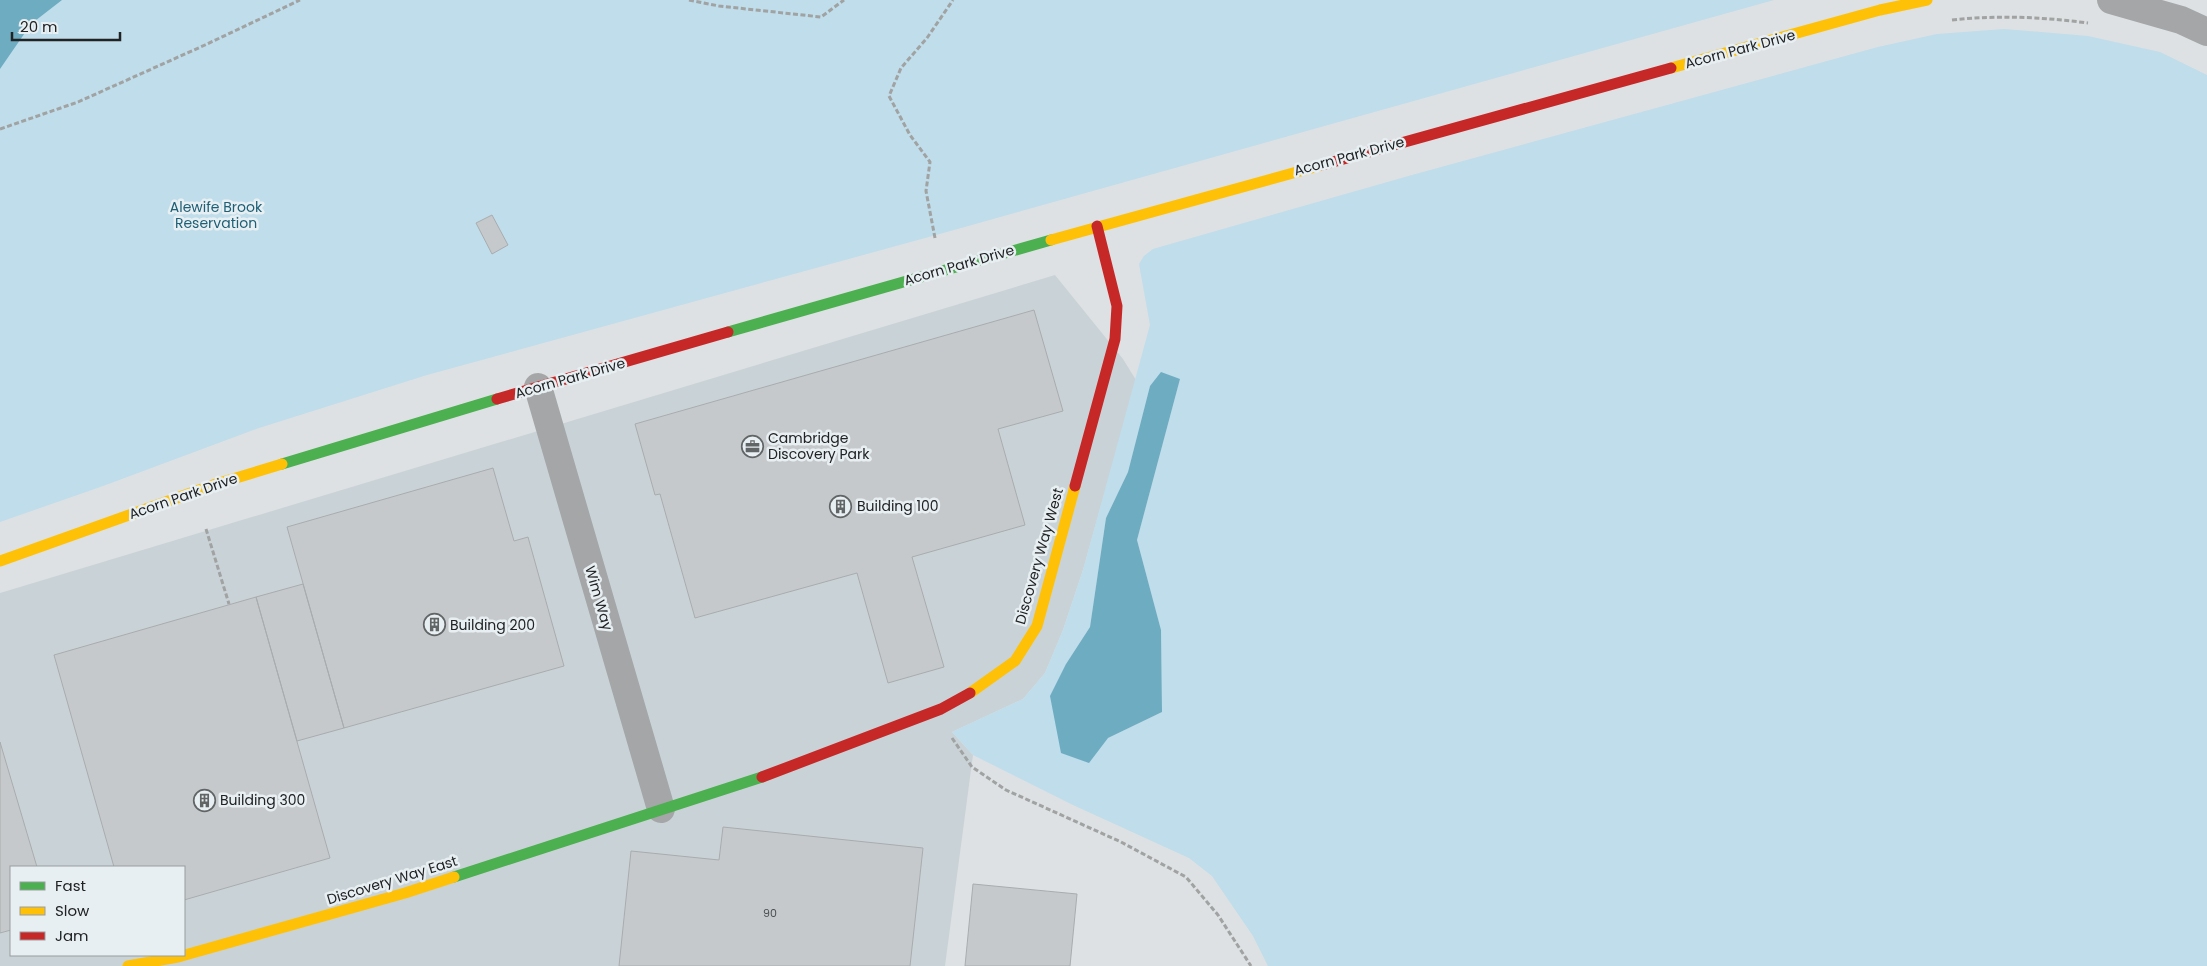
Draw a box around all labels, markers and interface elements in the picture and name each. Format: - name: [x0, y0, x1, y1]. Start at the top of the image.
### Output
- scale bar: [12, 10, 120, 42]
- text: 20 m: [20, 16, 58, 37]
- street label: Acorn Park Drive: [1683, 25, 1798, 73]
- street label: Acorn Park Drive: [1292, 132, 1407, 180]
- park label: Alewife Brook Reservation: [170, 197, 263, 233]
- street label: Acorn Park Drive: [902, 240, 1017, 290]
- street label: Acorn Park Drive: [513, 353, 628, 403]
- place label: Cambridge Discovery Park: [768, 428, 870, 464]
- office icon: Cambridge Discovery Park: [740, 434, 764, 458]
- street label: Acorn Park Drive: [126, 468, 240, 524]
- street label: Discovery Way West: [1010, 485, 1068, 627]
- building icon: Building 100: [829, 494, 853, 518]
- place label: Building 100: [857, 496, 939, 516]
- street label: Wim Way: [580, 563, 618, 633]
- building icon: Building 200: [422, 613, 446, 637]
- place label: Building 200: [450, 615, 535, 635]
- building icon: Building 300: [192, 788, 216, 812]
- place label: Building 300: [220, 790, 305, 810]
- street label: Discovery Way East: [324, 851, 460, 909]
- legend: [10, 866, 185, 956]
- text: Fast: [55, 875, 86, 896]
- text: Slow: [55, 900, 90, 921]
- house number: 90: [763, 905, 777, 921]
- text: Jam: [55, 925, 89, 946]

